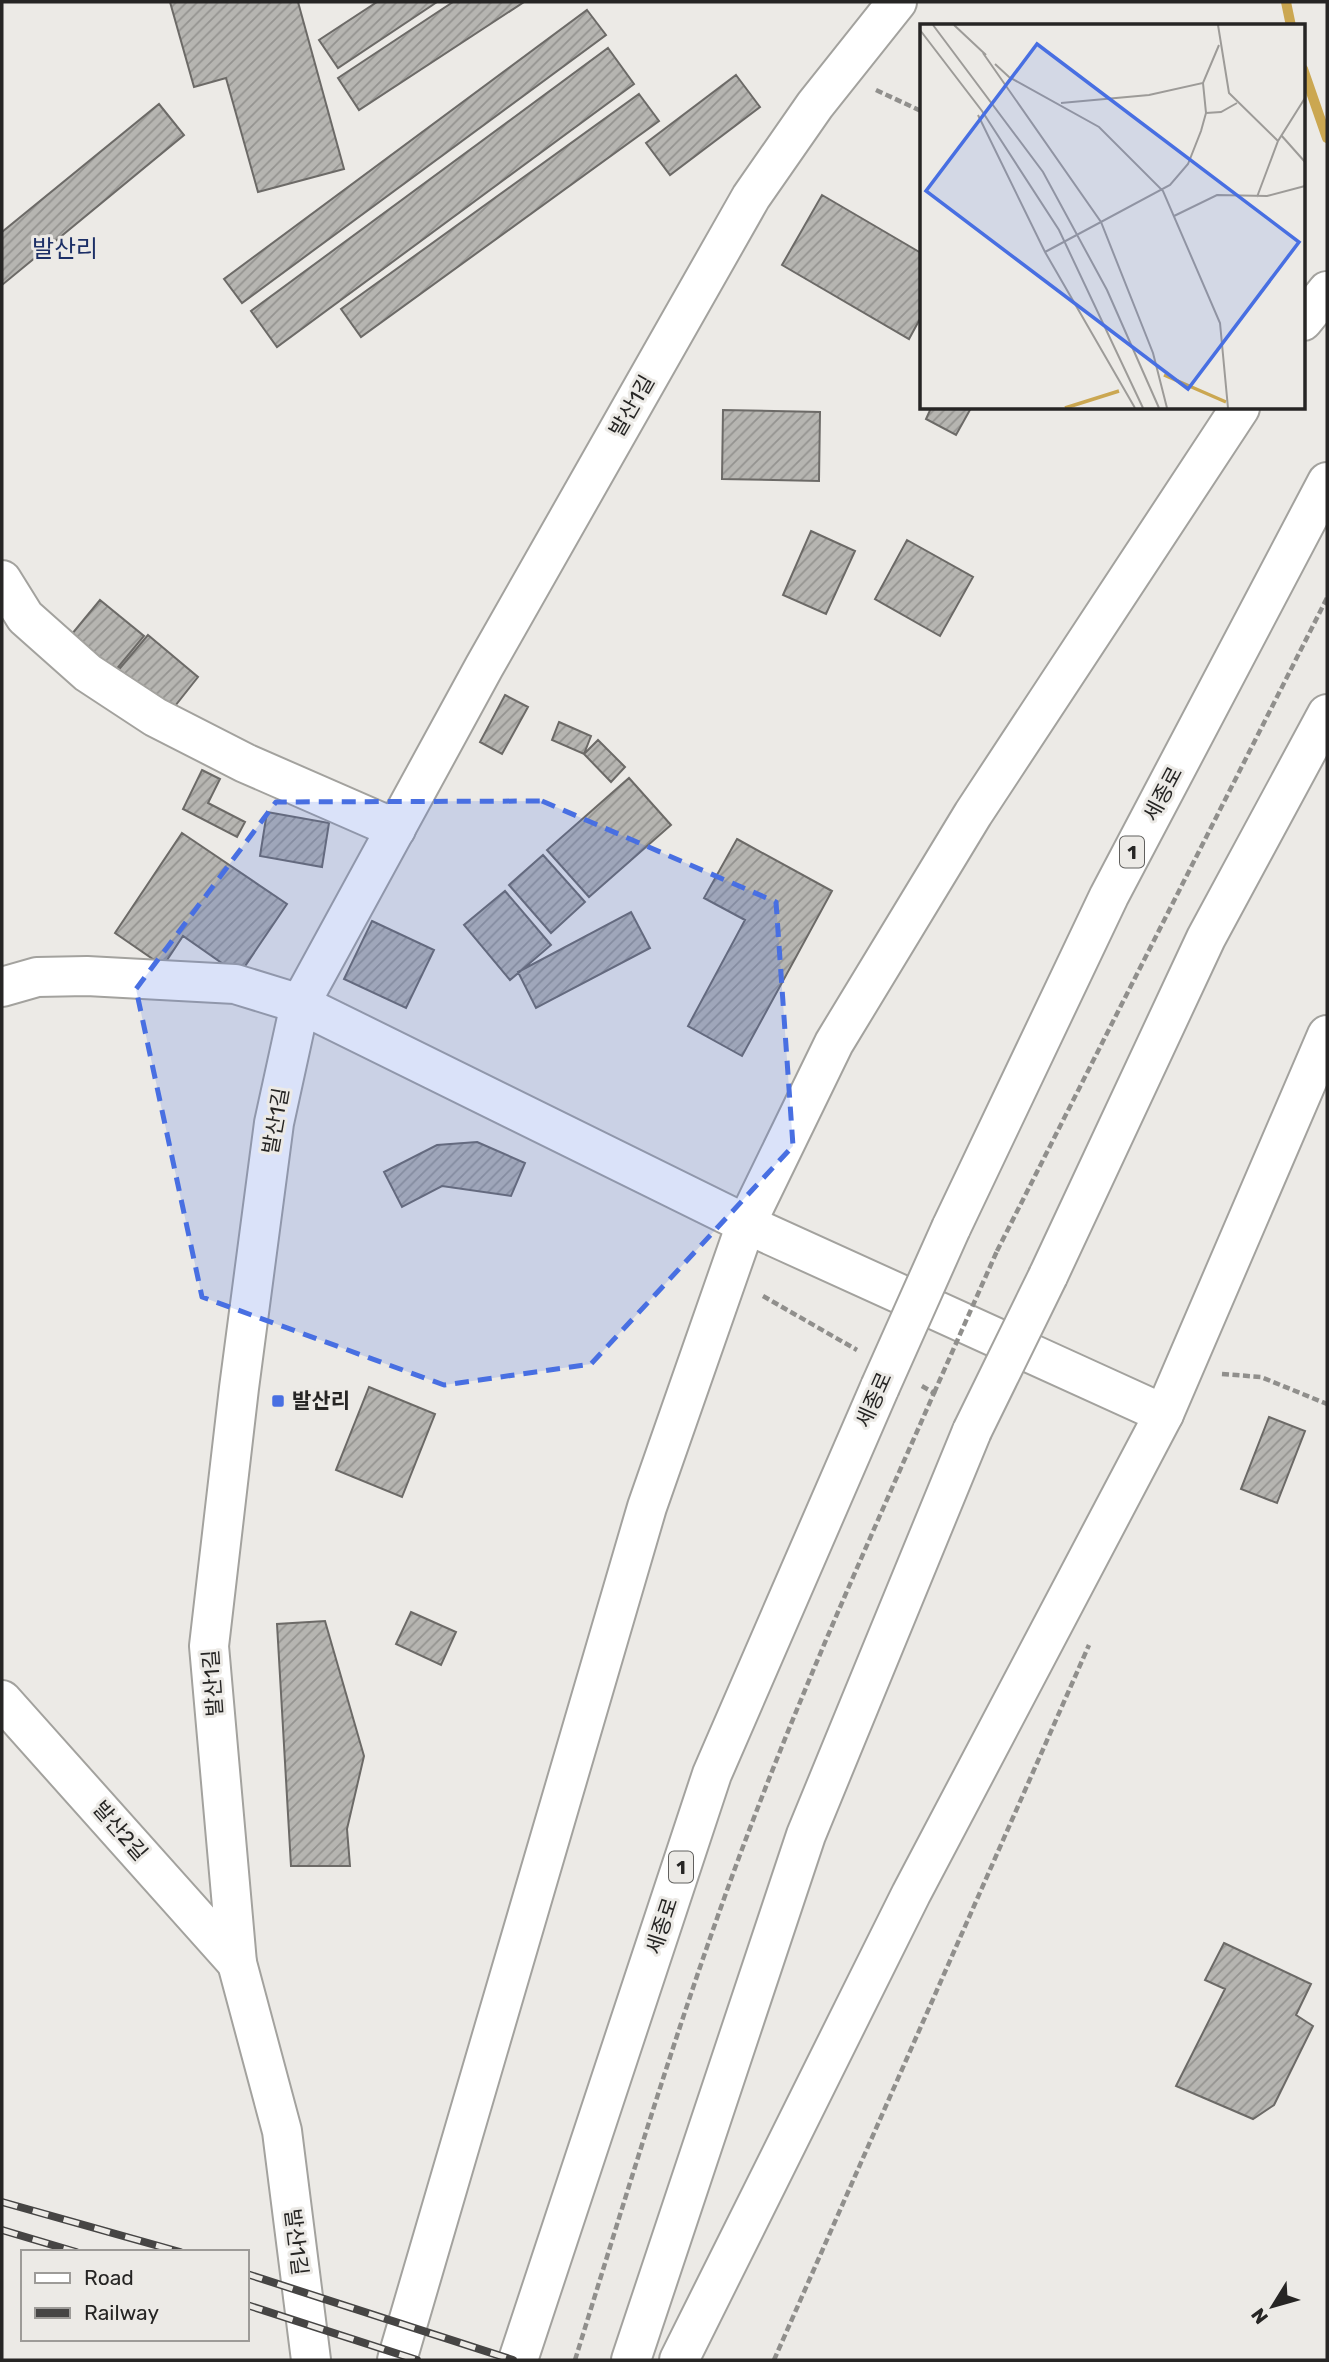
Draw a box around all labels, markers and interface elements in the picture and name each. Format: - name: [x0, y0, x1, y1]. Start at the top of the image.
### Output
- inset map: [920, 24, 1304, 410]
- district label: 발산리: [32, 235, 98, 263]
- street label: 발산1길: [604, 371, 659, 441]
- street label: 세종로: [1138, 762, 1187, 825]
- road number: 1: [1120, 836, 1144, 867]
- street label: 발산1길: [257, 1086, 294, 1156]
- street label: 세종로: [850, 1368, 897, 1431]
- place label: 발산리: [292, 1388, 350, 1413]
- marker: 발산리: [270, 1393, 286, 1409]
- street label: 발산1길: [198, 1649, 227, 1717]
- street label: 발산2길: [88, 1796, 153, 1865]
- road number: 1: [669, 1852, 693, 1882]
- street label: 세종로: [641, 1894, 682, 1957]
- street label: 발산1길: [280, 2207, 313, 2277]
- legend: [21, 2250, 248, 2341]
- text: Road: [84, 2265, 134, 2290]
- north arrow: [1238, 2271, 1308, 2341]
- text: Railway: [84, 2300, 159, 2325]
- text: N: [1247, 2304, 1273, 2328]

